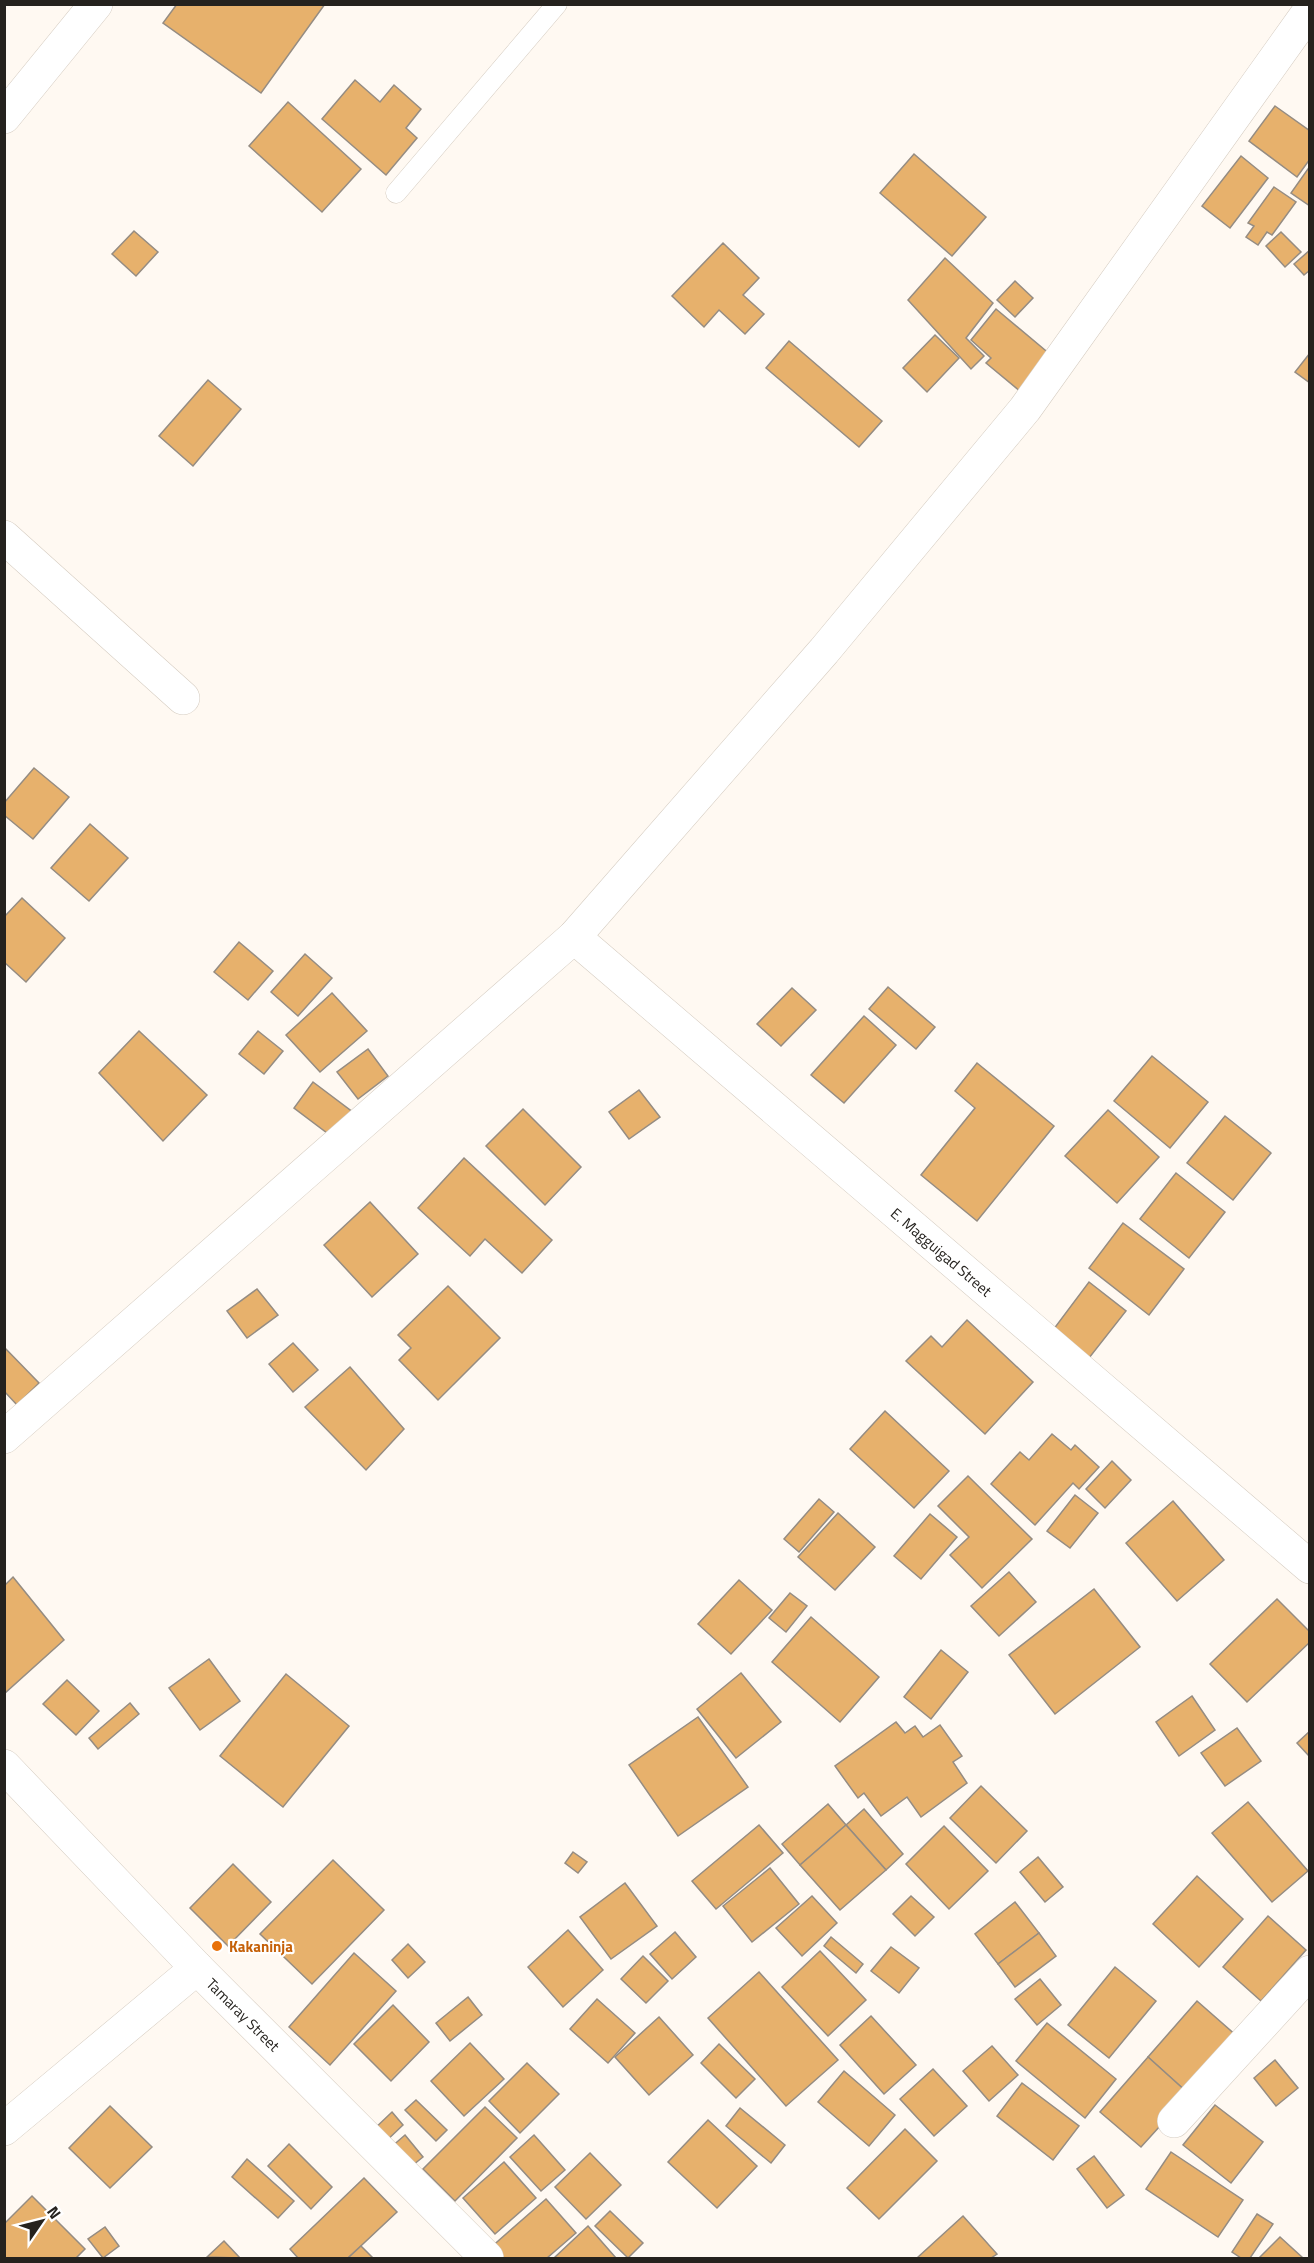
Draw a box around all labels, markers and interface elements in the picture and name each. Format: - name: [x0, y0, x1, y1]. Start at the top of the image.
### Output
- street label: E. Magguigad Street: [886, 1202, 998, 1302]
- place label: Kakaninja: [229, 1935, 293, 1958]
- marker: Kakaninja: [210, 1939, 224, 1953]
- street label: Tamaray Street: [201, 1972, 286, 2057]
- north arrow: [12, 2191, 72, 2251]
- text: N: [41, 2201, 67, 2224]

